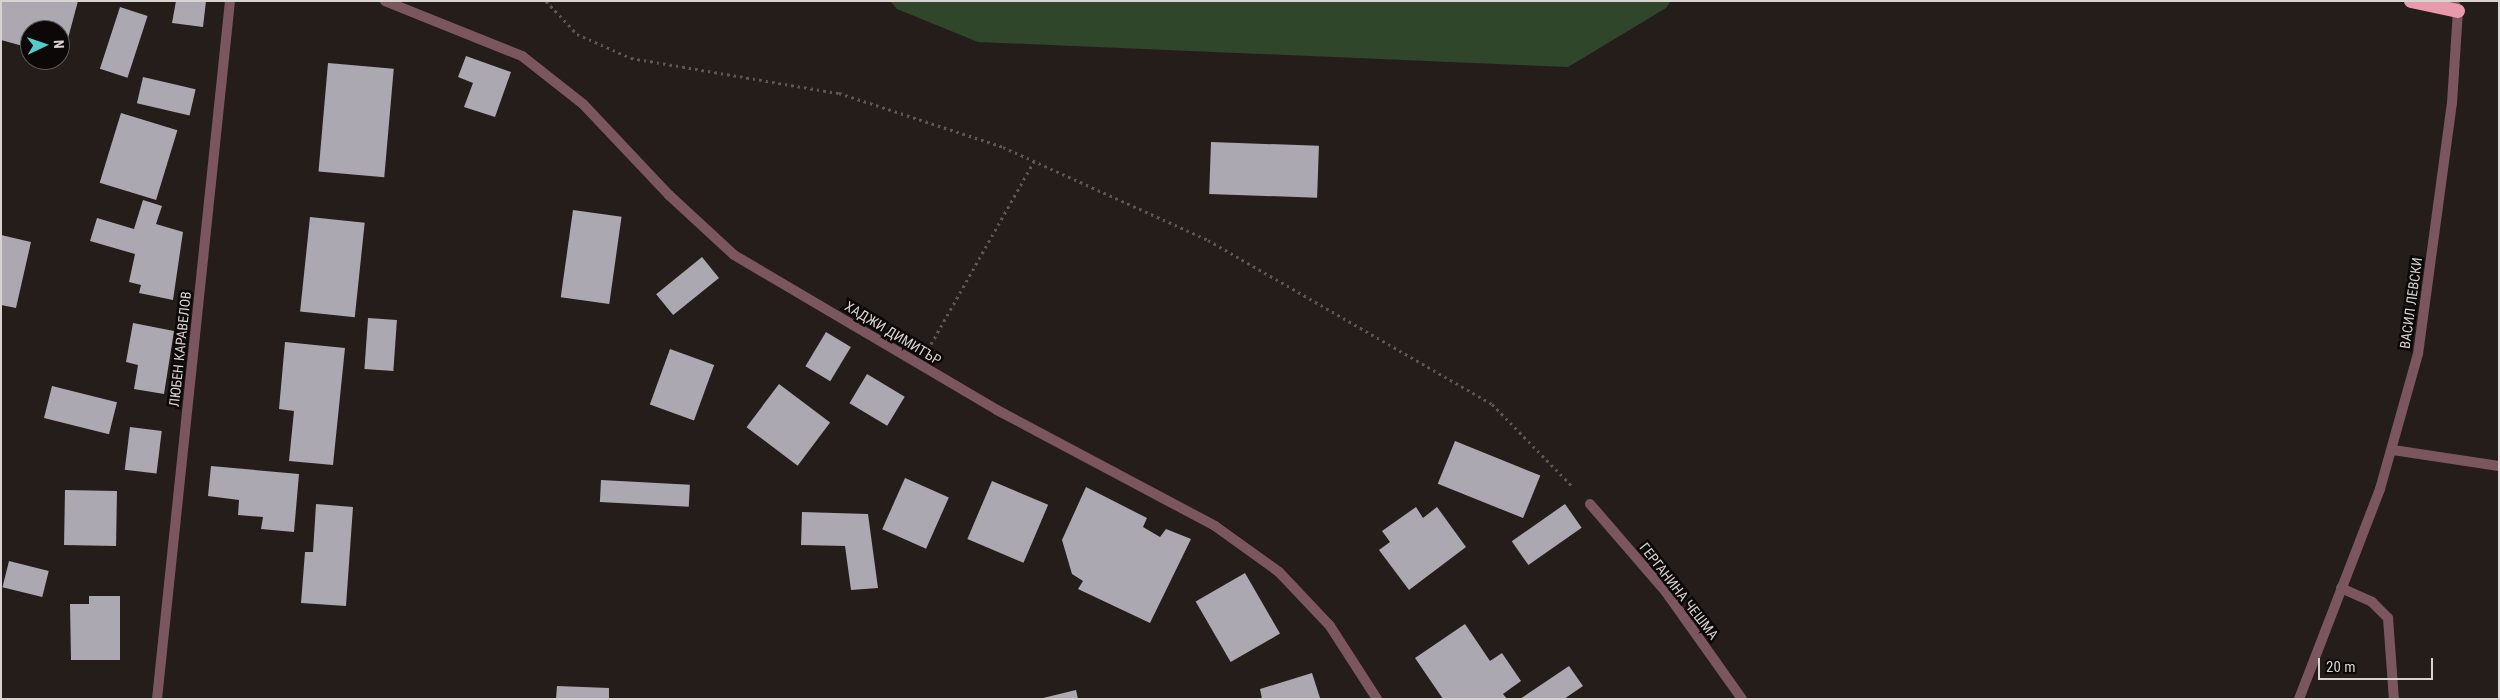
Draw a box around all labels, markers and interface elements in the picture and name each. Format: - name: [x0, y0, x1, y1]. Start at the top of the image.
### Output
- north arrow: [20, 20, 70, 70]
- text: N: [51, 40, 67, 49]
- street label: ВАСИЛ ЛЕВСКИ: [2396, 256, 2426, 350]
- street label: ЛЮБЕН КАРАВЕЛОВ: [166, 290, 194, 408]
- street label: ХАДЖИ ДИМИТЪР: [842, 298, 944, 368]
- street label: ГЕРГАНИНА ЧЕШМА: [1636, 539, 1722, 643]
- scale bar: [2320, 648, 2435, 680]
- text: 20 m: [2326, 658, 2356, 676]

